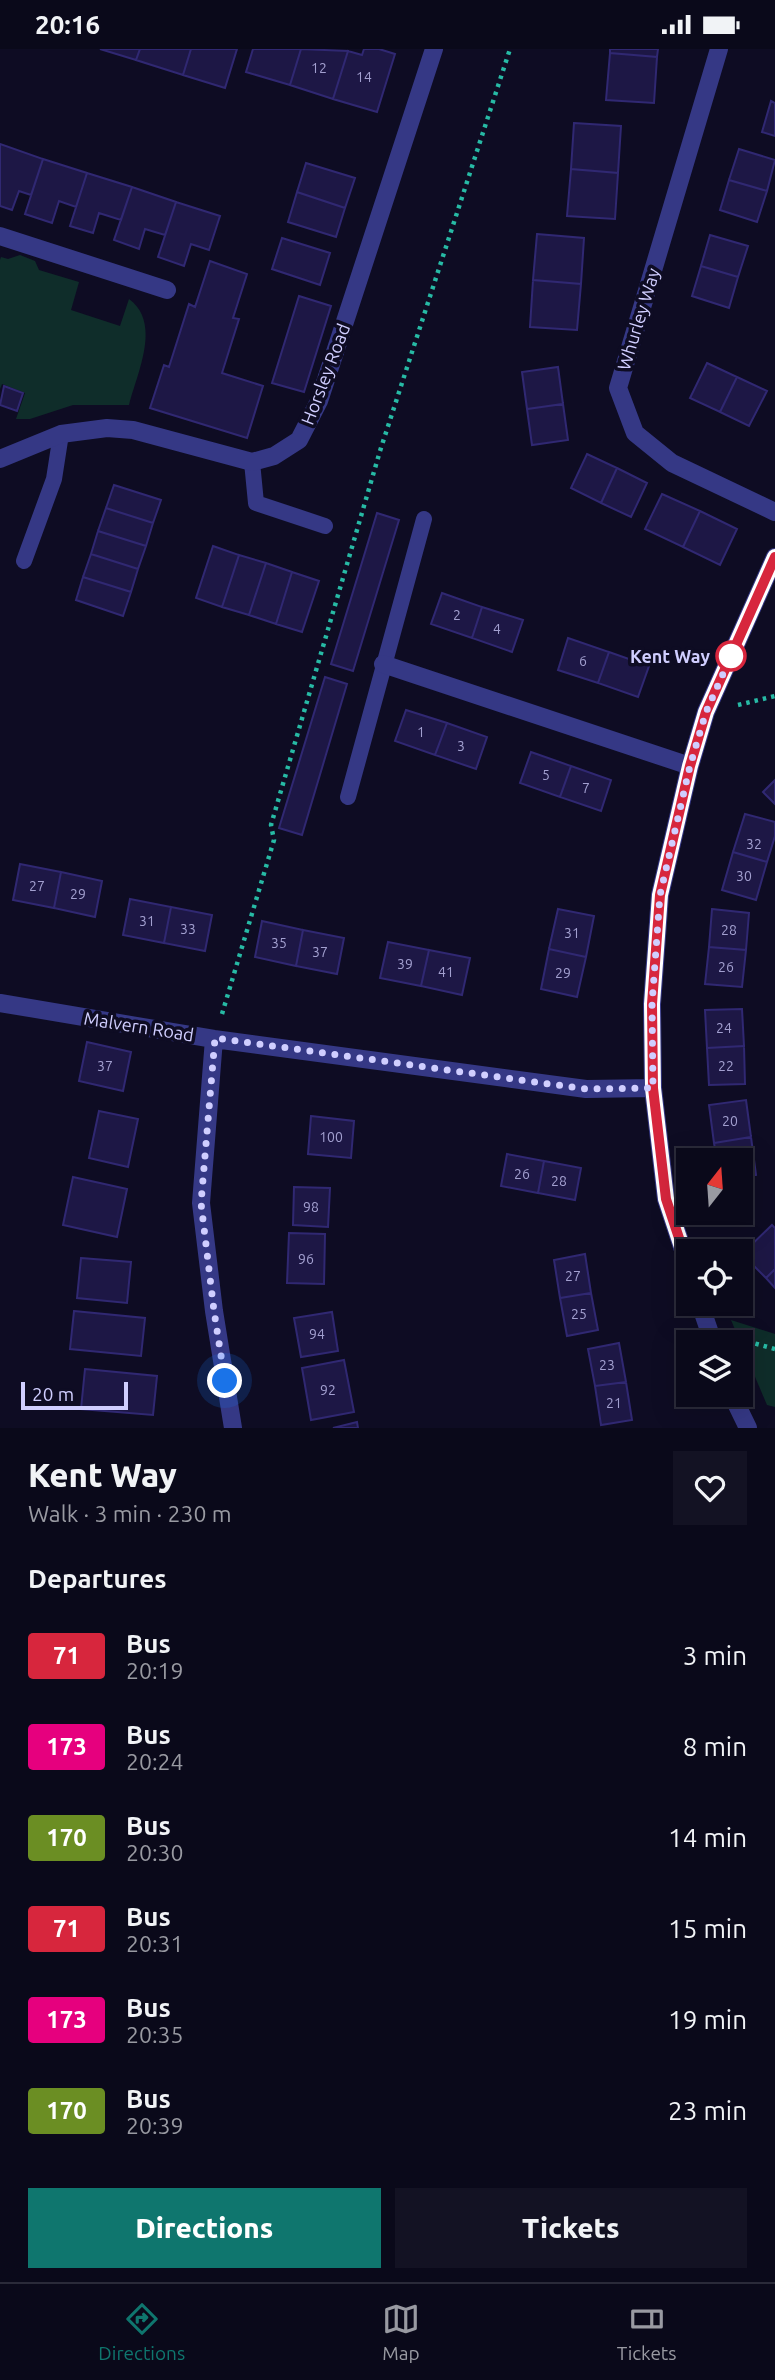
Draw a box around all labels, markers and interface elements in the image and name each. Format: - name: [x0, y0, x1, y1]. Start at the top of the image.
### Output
- text: 20:16: [35, 10, 100, 39]
- house number: 12: [311, 60, 327, 76]
- house number: 14: [356, 69, 372, 85]
- street label: Whurley Way: [613, 265, 663, 372]
- street label: Horsley Road: [297, 321, 353, 427]
- house number: 2: [453, 607, 461, 623]
- house number: 4: [493, 621, 501, 637]
- marker: Kent Way: [716, 641, 746, 671]
- place label: Kent Way: [630, 646, 710, 666]
- house number: 6: [579, 653, 587, 669]
- house number: 1: [417, 724, 425, 740]
- house number: 3: [457, 738, 465, 754]
- house number: 5: [542, 767, 550, 783]
- house number: 7: [582, 780, 590, 796]
- house number: 32: [746, 836, 762, 852]
- house number: 30: [736, 868, 752, 884]
- house number: 27: [29, 878, 45, 894]
- house number: 29: [70, 886, 86, 902]
- house number: 31: [139, 913, 155, 929]
- house number: 33: [180, 921, 196, 937]
- house number: 28: [721, 922, 737, 938]
- house number: 31: [564, 925, 580, 941]
- house number: 35: [271, 935, 287, 951]
- house number: 37: [312, 944, 328, 960]
- house number: 39: [397, 956, 413, 972]
- house number: 26: [718, 959, 734, 975]
- house number: 41: [438, 964, 454, 980]
- house number: 29: [555, 965, 571, 981]
- street label: Malvern Road: [83, 1007, 195, 1045]
- house number: 24: [716, 1020, 732, 1036]
- house number: 37: [97, 1058, 113, 1074]
- house number: 22: [718, 1058, 734, 1074]
- house number: 20: [722, 1113, 738, 1129]
- house number: 100: [319, 1129, 343, 1145]
- north arrow: [676, 1148, 752, 1225]
- map controls: [676, 1148, 753, 1407]
- house number: 26: [514, 1166, 530, 1182]
- house number: 28: [551, 1173, 567, 1189]
- house number: 98: [303, 1199, 319, 1215]
- button: locate: [676, 1239, 753, 1316]
- house number: 96: [298, 1251, 314, 1267]
- house number: 27: [565, 1268, 581, 1284]
- house number: 25: [571, 1306, 587, 1322]
- house number: 94: [309, 1326, 325, 1342]
- button: layers: [676, 1330, 753, 1407]
- house number: 23: [599, 1357, 615, 1373]
- your location: [207, 1363, 242, 1398]
- scale bar: [21, 1379, 128, 1411]
- house number: 92: [320, 1382, 336, 1398]
- text: 20 m: [32, 1383, 74, 1405]
- house number: 21: [606, 1395, 622, 1411]
- button: heart: [673, 1451, 747, 1525]
- text: Kent Way: [28, 1456, 177, 1493]
- text: Walk · 3 min · 230 m: [28, 1501, 232, 1526]
- text: Departures: [28, 1564, 166, 1593]
- text: Bus: [126, 1629, 171, 1658]
- text: 3 min: [683, 1641, 747, 1670]
- text: 71: [53, 1642, 80, 1669]
- text: 20:19: [126, 1658, 184, 1683]
- text: Bus: [126, 1720, 171, 1749]
- text: 8 min: [683, 1732, 747, 1761]
- text: 173: [46, 1733, 87, 1760]
- text: 20:24: [126, 1749, 184, 1774]
- text: Bus: [126, 1811, 171, 1840]
- text: 14 min: [668, 1823, 747, 1852]
- text: 170: [46, 1824, 87, 1851]
- text: 20:30: [126, 1840, 184, 1865]
- text: Bus: [126, 1902, 171, 1931]
- text: 15 min: [668, 1914, 747, 1943]
- text: 71: [53, 1915, 80, 1942]
- text: 20:31: [126, 1931, 184, 1956]
- text: Bus: [126, 1993, 171, 2022]
- text: 19 min: [668, 2005, 747, 2034]
- text: 173: [46, 2006, 87, 2033]
- text: 20:35: [126, 2022, 184, 2047]
- text: Bus: [126, 2084, 171, 2113]
- text: 23 min: [668, 2096, 747, 2125]
- text: 170: [46, 2097, 87, 2124]
- text: 20:39: [126, 2113, 184, 2138]
- button: Directions: [28, 2188, 381, 2268]
- button: Tickets: [395, 2188, 747, 2268]
- tab: Directions: [98, 2300, 185, 2364]
- tab: Map: [382, 2300, 420, 2364]
- tab: Tickets: [617, 2300, 677, 2364]

